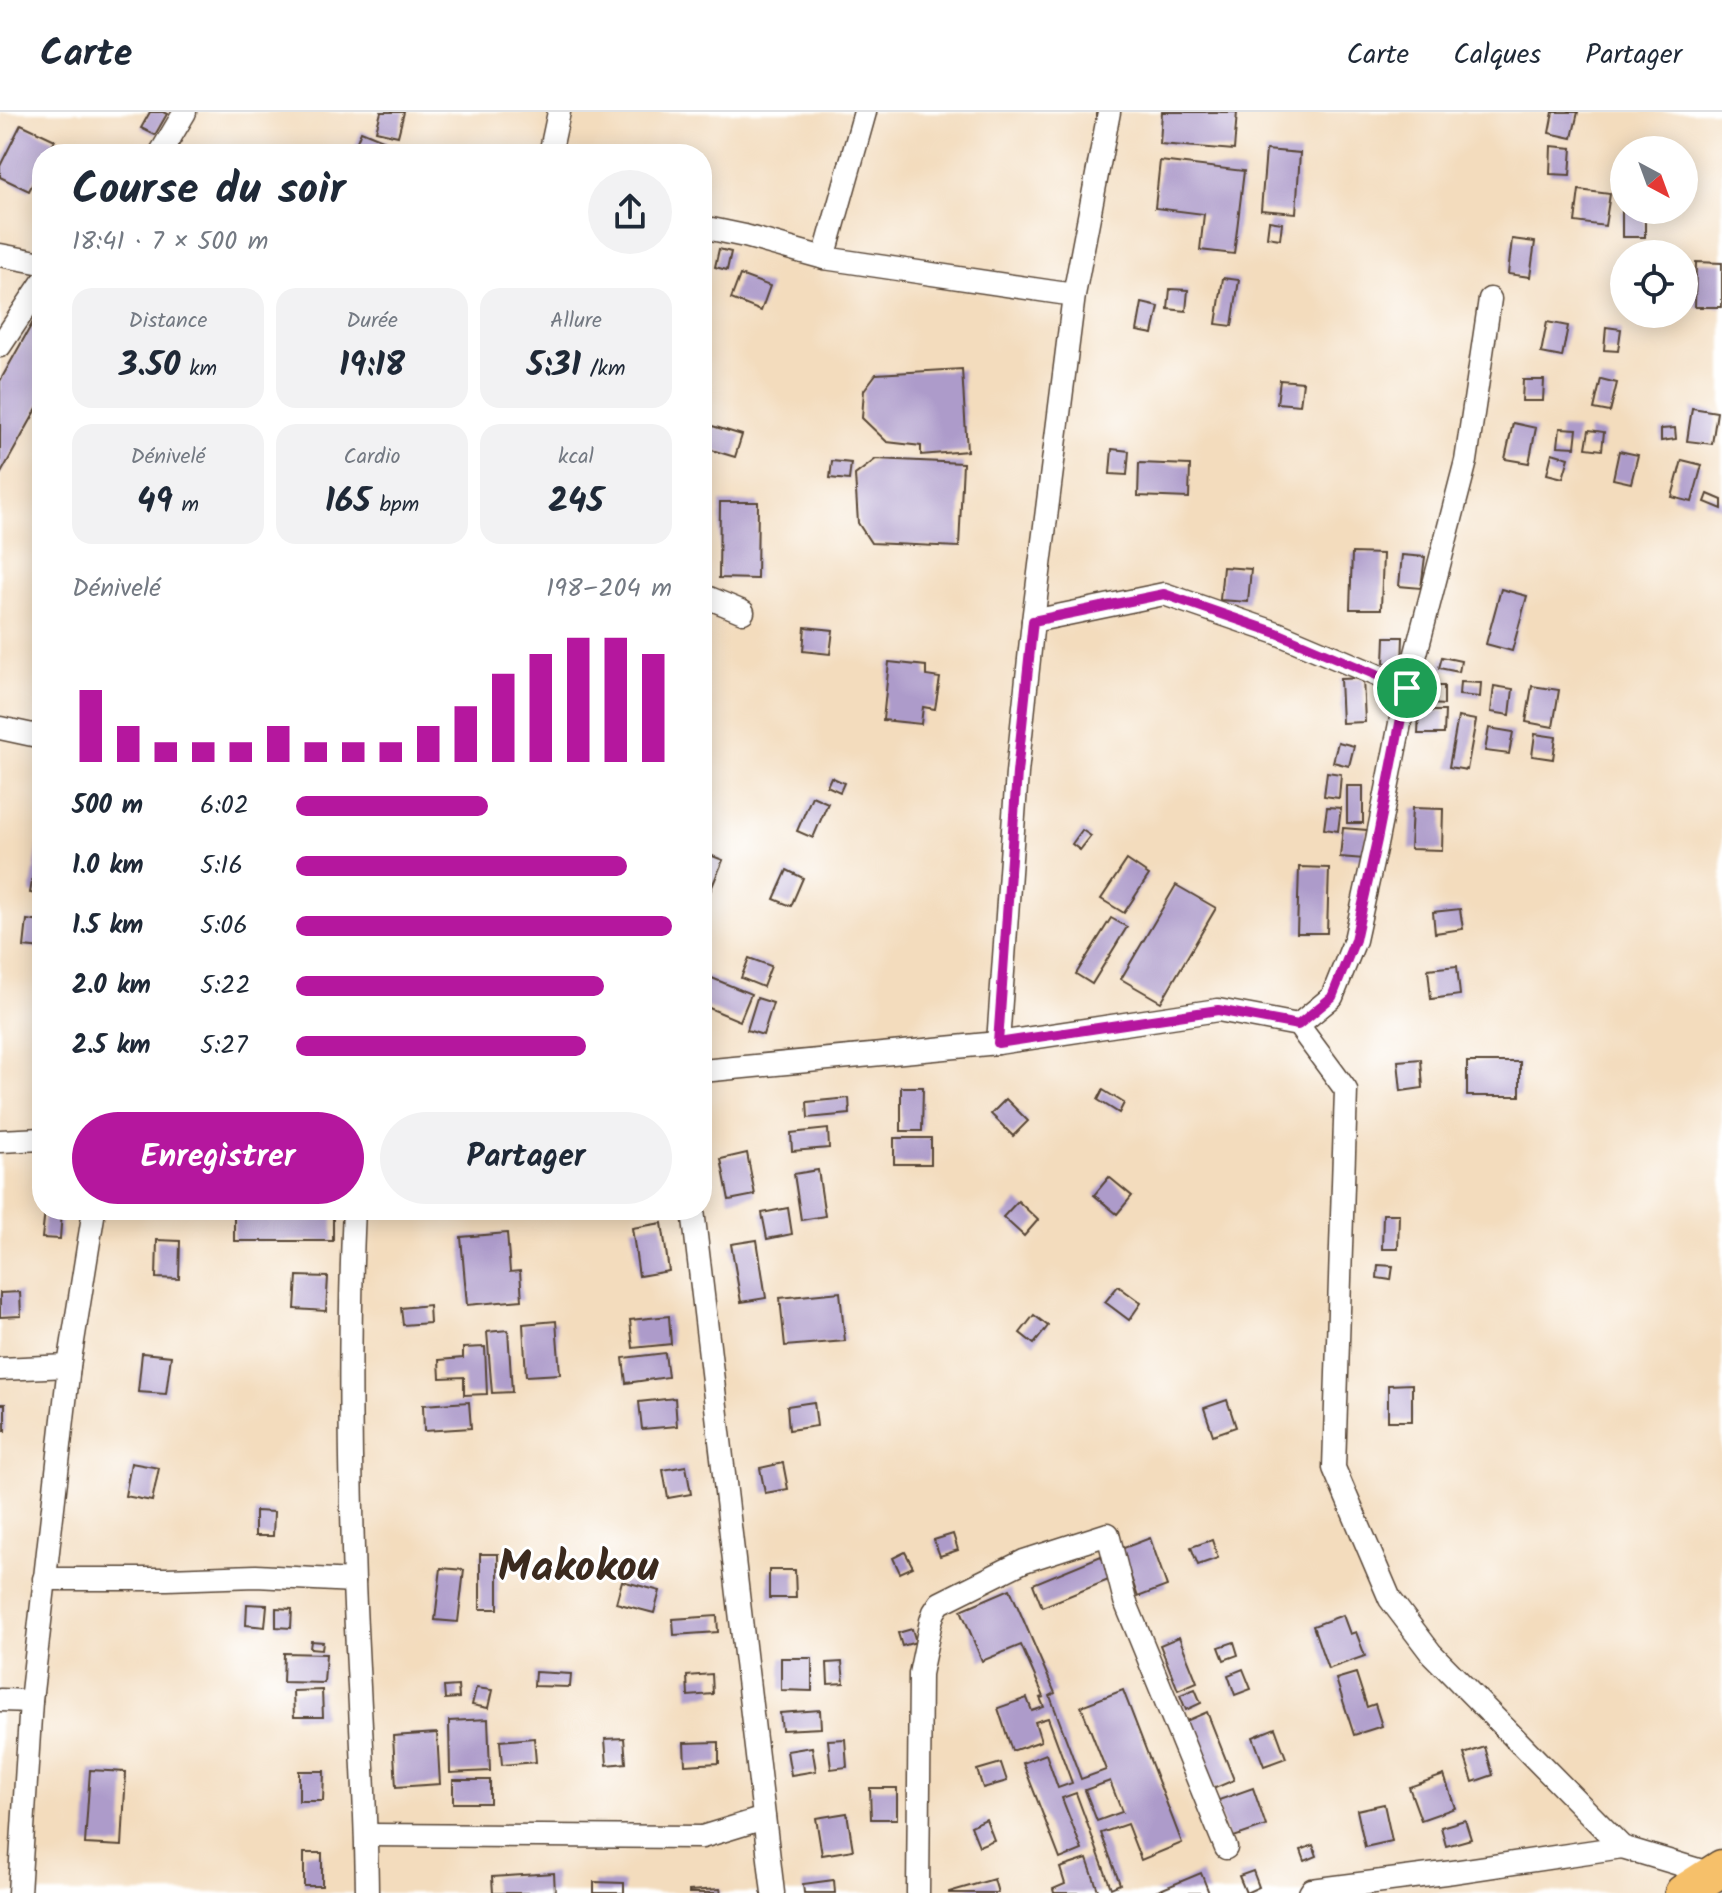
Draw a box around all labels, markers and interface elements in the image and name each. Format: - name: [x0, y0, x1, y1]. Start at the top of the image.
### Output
- text: Carte: [40, 25, 132, 85]
- text: Carte: [1347, 33, 1409, 78]
- text: Calques: [1453, 33, 1541, 78]
- text: Partager: [1585, 33, 1682, 78]
- north arrow: [1610, 136, 1698, 224]
- map controls: [1610, 136, 1698, 328]
- text: Course du soir: [72, 156, 346, 226]
- button: share: [588, 170, 672, 254]
- text: 18:41 · 7 × 500 m: [72, 221, 268, 263]
- button: locate: [1610, 240, 1698, 328]
- text: Distance: [128, 304, 208, 339]
- text: Durée: [346, 304, 398, 339]
- text: Allure: [550, 304, 602, 339]
- text: 3.50: [119, 339, 180, 393]
- text: 19:18: [339, 339, 405, 393]
- text: 5:31: [527, 339, 581, 393]
- text: km: [180, 352, 217, 387]
- text: /km: [581, 352, 625, 387]
- text: Dénivelé: [131, 440, 206, 475]
- text: Cardio: [344, 440, 400, 475]
- text: kcal: [558, 440, 594, 475]
- text: 49: [137, 475, 173, 529]
- text: 165: [325, 475, 371, 529]
- text: 245: [548, 475, 604, 529]
- text: m: [173, 488, 199, 523]
- text: bpm: [371, 488, 419, 523]
- text: Dénivelé: [72, 568, 161, 610]
- text: 198–204 m: [546, 568, 672, 610]
- pin: [1373, 654, 1441, 722]
- icon: arrive: [1385, 666, 1429, 710]
- text: 500 m: [72, 785, 143, 827]
- text: 6:02: [200, 785, 249, 827]
- text: 1.0 km: [72, 845, 143, 887]
- text: 5:16: [200, 845, 243, 887]
- text: 1.5 km: [72, 905, 143, 947]
- text: 5:06: [200, 905, 248, 947]
- text: 2.0 km: [72, 965, 151, 1007]
- text: 5:22: [200, 965, 251, 1007]
- text: 2.5 km: [72, 1025, 151, 1067]
- text: 5:27: [200, 1025, 247, 1067]
- button: Enregistrer: [72, 1112, 364, 1204]
- button: Partager: [380, 1112, 672, 1204]
- district label: Makokou: [498, 1534, 659, 1604]

